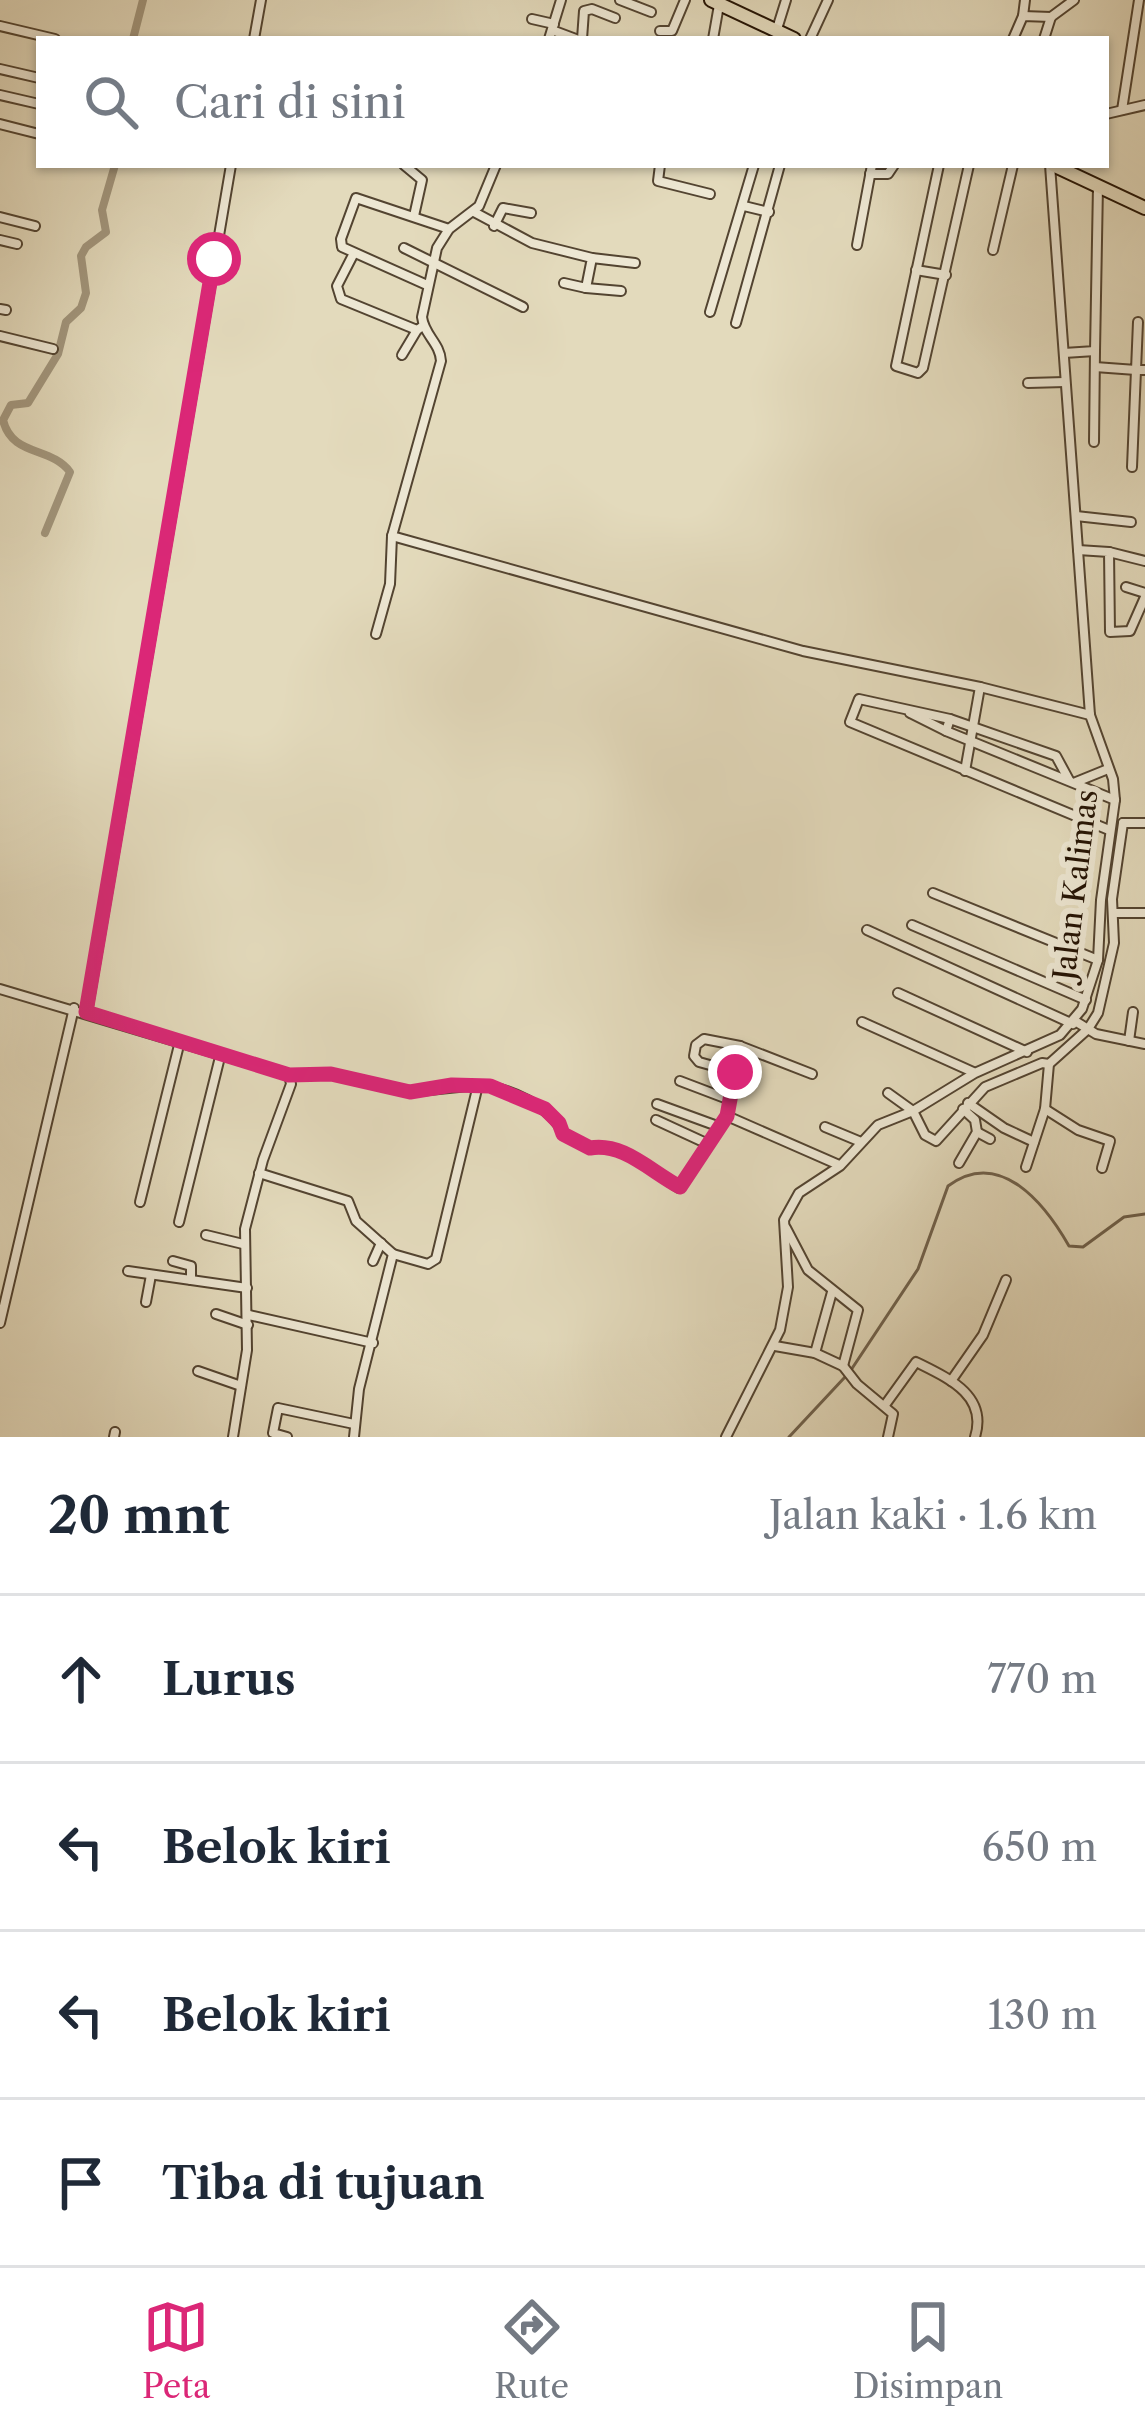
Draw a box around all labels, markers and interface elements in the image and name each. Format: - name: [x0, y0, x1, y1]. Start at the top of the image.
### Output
- search box: [36, 36, 1109, 168]
- icon: search: [78, 69, 144, 135]
- text: Cari di sini: [174, 74, 405, 130]
- route start: [187, 232, 241, 286]
- street label: Jalan Kalimas: [1045, 788, 1106, 986]
- route end: [708, 1045, 762, 1099]
- text: 20 mnt: [48, 1484, 230, 1546]
- text: Jalan kaki · 1.6 km: [769, 1491, 1097, 1539]
- icon: ahead: [48, 1646, 114, 1712]
- text: Lurus: [162, 1651, 296, 1707]
- text: 770 m: [987, 1655, 1097, 1703]
- icon: left: [48, 1814, 114, 1880]
- text: Belok kiri: [162, 1819, 391, 1875]
- text: 650 m: [982, 1823, 1097, 1871]
- icon: left: [48, 1982, 114, 2048]
- text: Belok kiri: [162, 1987, 391, 2043]
- text: 130 m: [988, 1991, 1097, 2039]
- icon: arrive: [48, 2150, 114, 2216]
- text: Tiba di tujuan: [162, 2155, 485, 2211]
- tab: Peta: [142, 2294, 210, 2407]
- tab: Rute: [494, 2294, 569, 2407]
- tab: Disimpan: [853, 2294, 1003, 2407]

